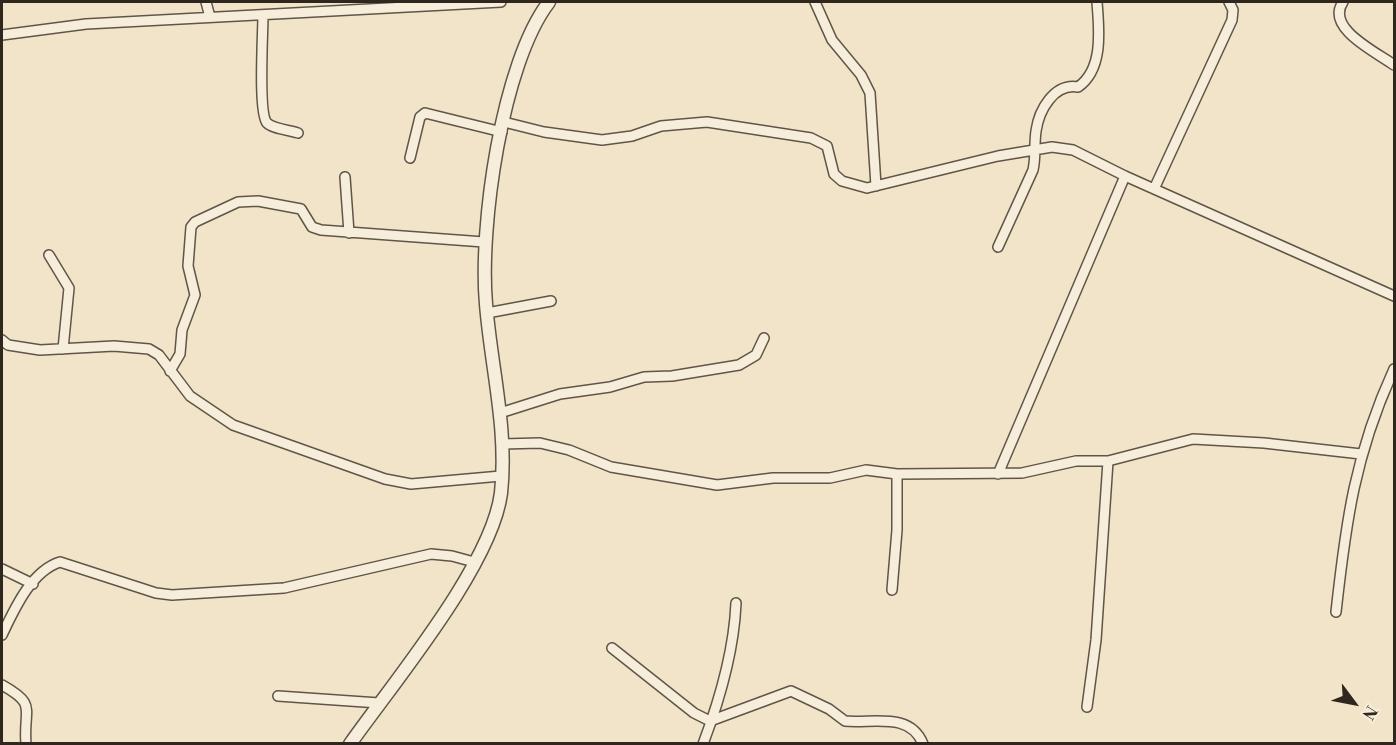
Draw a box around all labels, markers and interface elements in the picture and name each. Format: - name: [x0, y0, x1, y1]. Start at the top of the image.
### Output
- north arrow: [1324, 673, 1384, 733]
- text: N: [1357, 702, 1381, 723]

